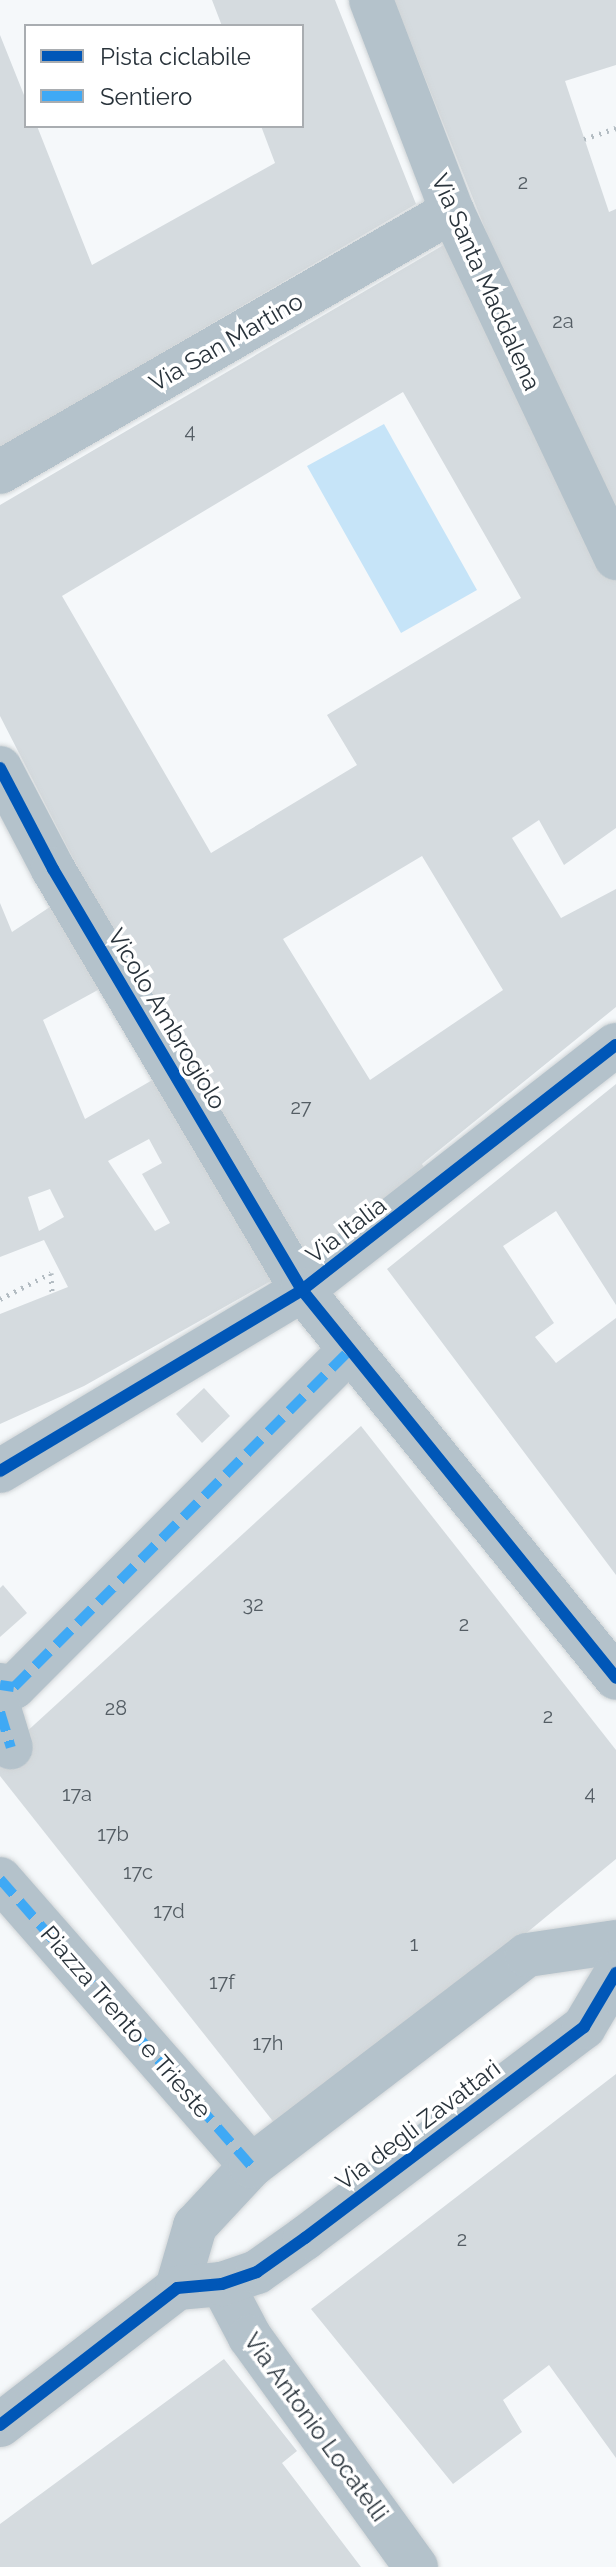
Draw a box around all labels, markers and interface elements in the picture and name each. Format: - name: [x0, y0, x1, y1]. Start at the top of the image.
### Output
- legend: [24, 24, 304, 128]
- text: Pista ciclabile: [100, 42, 251, 71]
- text: Sentiero: [100, 82, 192, 111]
- street label: Via Santa Maddalena: [425, 169, 547, 395]
- house number: 2: [518, 170, 528, 194]
- street label: Via San Martino: [144, 286, 308, 398]
- house number: 2a: [552, 309, 574, 333]
- house number: 4: [185, 419, 195, 443]
- street label: Vicolo Ambrogiolo: [102, 923, 232, 1115]
- house number: 27: [290, 1095, 312, 1119]
- street label: Via Italia: [300, 1191, 392, 1269]
- house number: 32: [242, 1592, 264, 1616]
- house number: 2: [459, 1612, 469, 1636]
- house number: 28: [105, 1696, 127, 1720]
- house number: 2: [543, 1704, 553, 1728]
- house number: 4: [585, 1781, 595, 1805]
- house number: 17a: [62, 1782, 92, 1806]
- house number: 17b: [97, 1822, 129, 1846]
- house number: 17c: [123, 1860, 153, 1884]
- house number: 17d: [153, 1899, 185, 1923]
- street label: Piazza Trento e Trieste: [34, 1919, 218, 2125]
- house number: 1: [410, 1932, 418, 1956]
- house number: 17f: [209, 1970, 235, 1994]
- house number: 17h: [253, 2031, 283, 2055]
- street label: Via degli Zavattari: [330, 2054, 506, 2196]
- house number: 2: [457, 2227, 467, 2251]
- street label: Via Antonio Locatelli: [238, 2327, 394, 2527]

